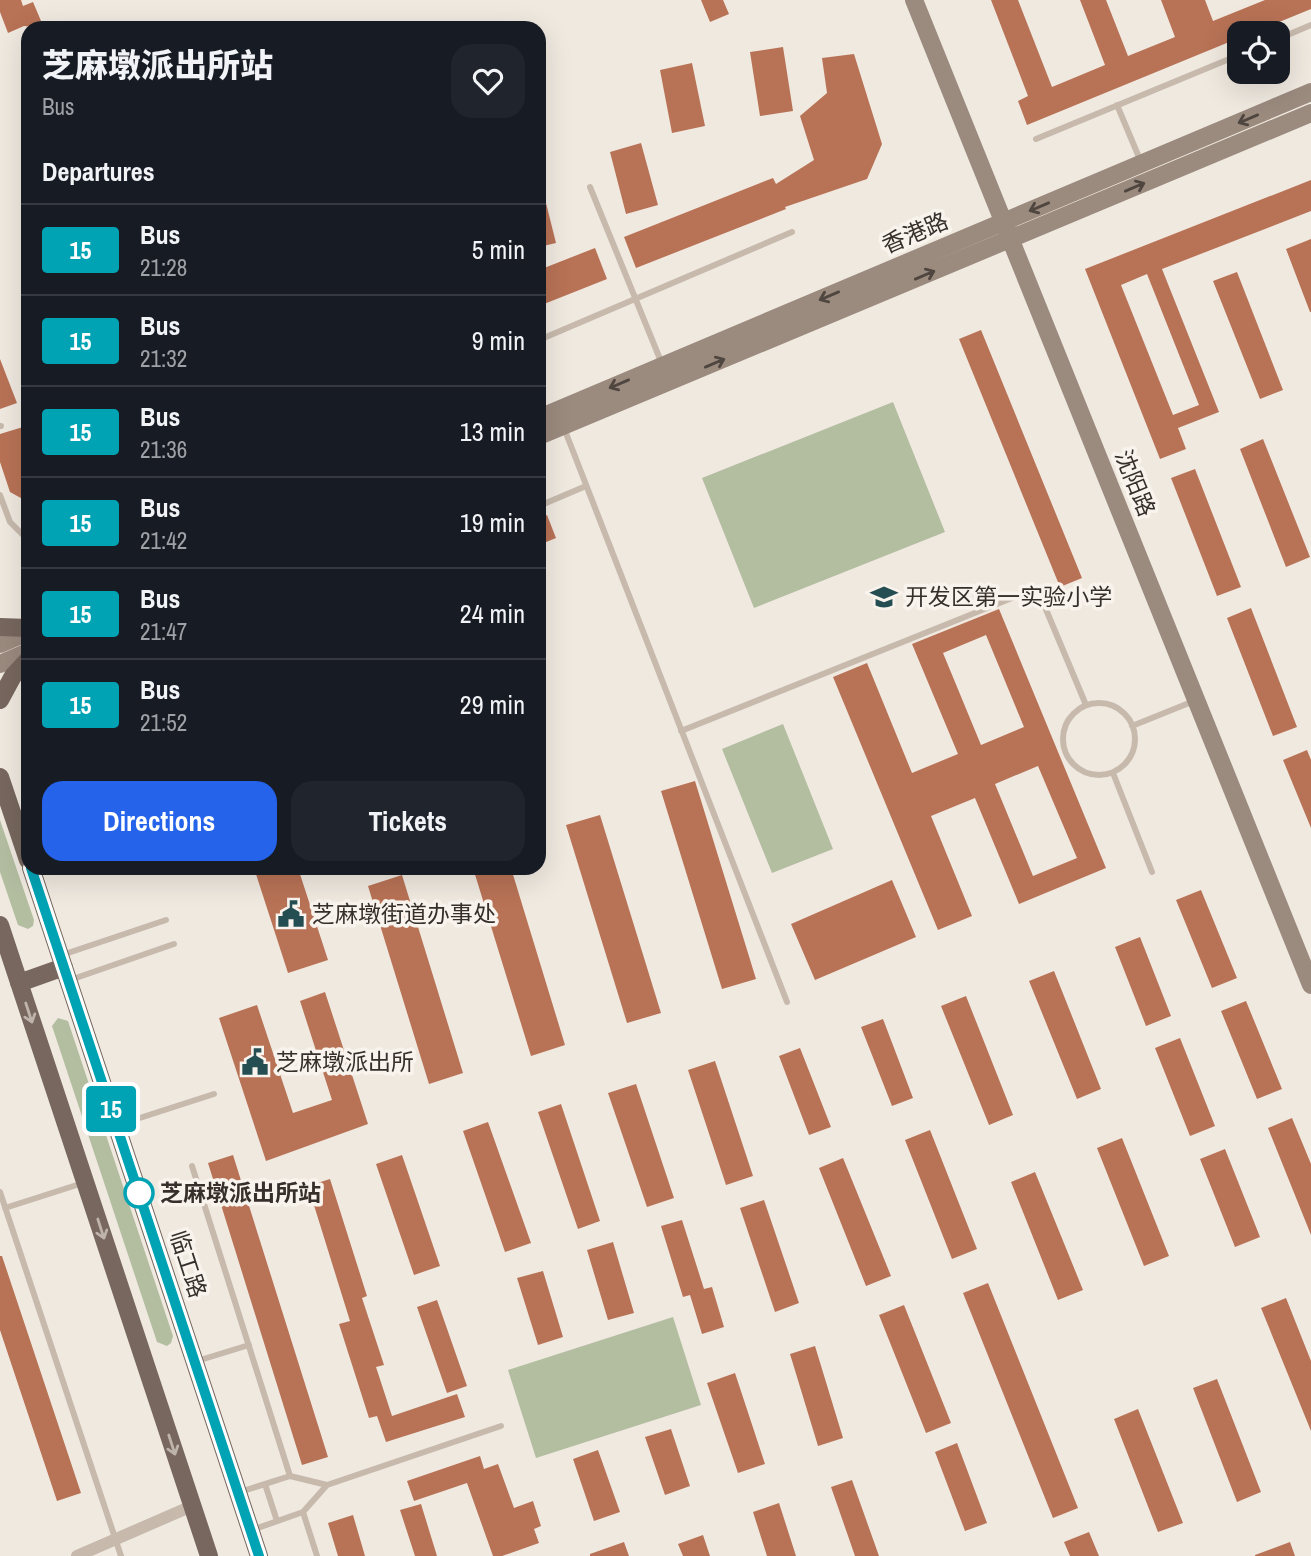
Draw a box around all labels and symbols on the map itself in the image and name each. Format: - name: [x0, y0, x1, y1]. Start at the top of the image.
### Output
- one-way arrow: [1238, 113, 1259, 126]
- one-way arrow: [1123, 180, 1145, 193]
- one-way arrow: [1028, 201, 1050, 214]
- street label: 香港路: [877, 205, 953, 260]
- one-way arrow: [914, 267, 935, 280]
- one-way arrow: [819, 290, 840, 303]
- one-way arrow: [704, 355, 725, 368]
- one-way arrow: [609, 379, 631, 392]
- street label: 沈阳路: [1108, 445, 1163, 521]
- place label: 开发区第一实验小学: [905, 581, 1112, 612]
- school or university icon: 开发区第一实验小学: [869, 582, 899, 612]
- place label: 芝麻墩街道办事处: [312, 898, 496, 929]
- public building icon: 芝麻墩街道办事处: [276, 899, 306, 929]
- one-way arrow: [24, 1001, 36, 1023]
- place label: 芝麻墩派出所: [276, 1046, 414, 1077]
- public building icon: 芝麻墩派出所: [240, 1047, 270, 1077]
- line badge: 15: [80, 1086, 142, 1132]
- place label: 芝麻墩派出所站: [160, 1177, 321, 1208]
- marker: 芝麻墩派出所站: [124, 1178, 154, 1208]
- one-way arrow: [95, 1217, 108, 1239]
- street label: 临工路: [163, 1226, 214, 1301]
- one-way arrow: [167, 1433, 179, 1455]

